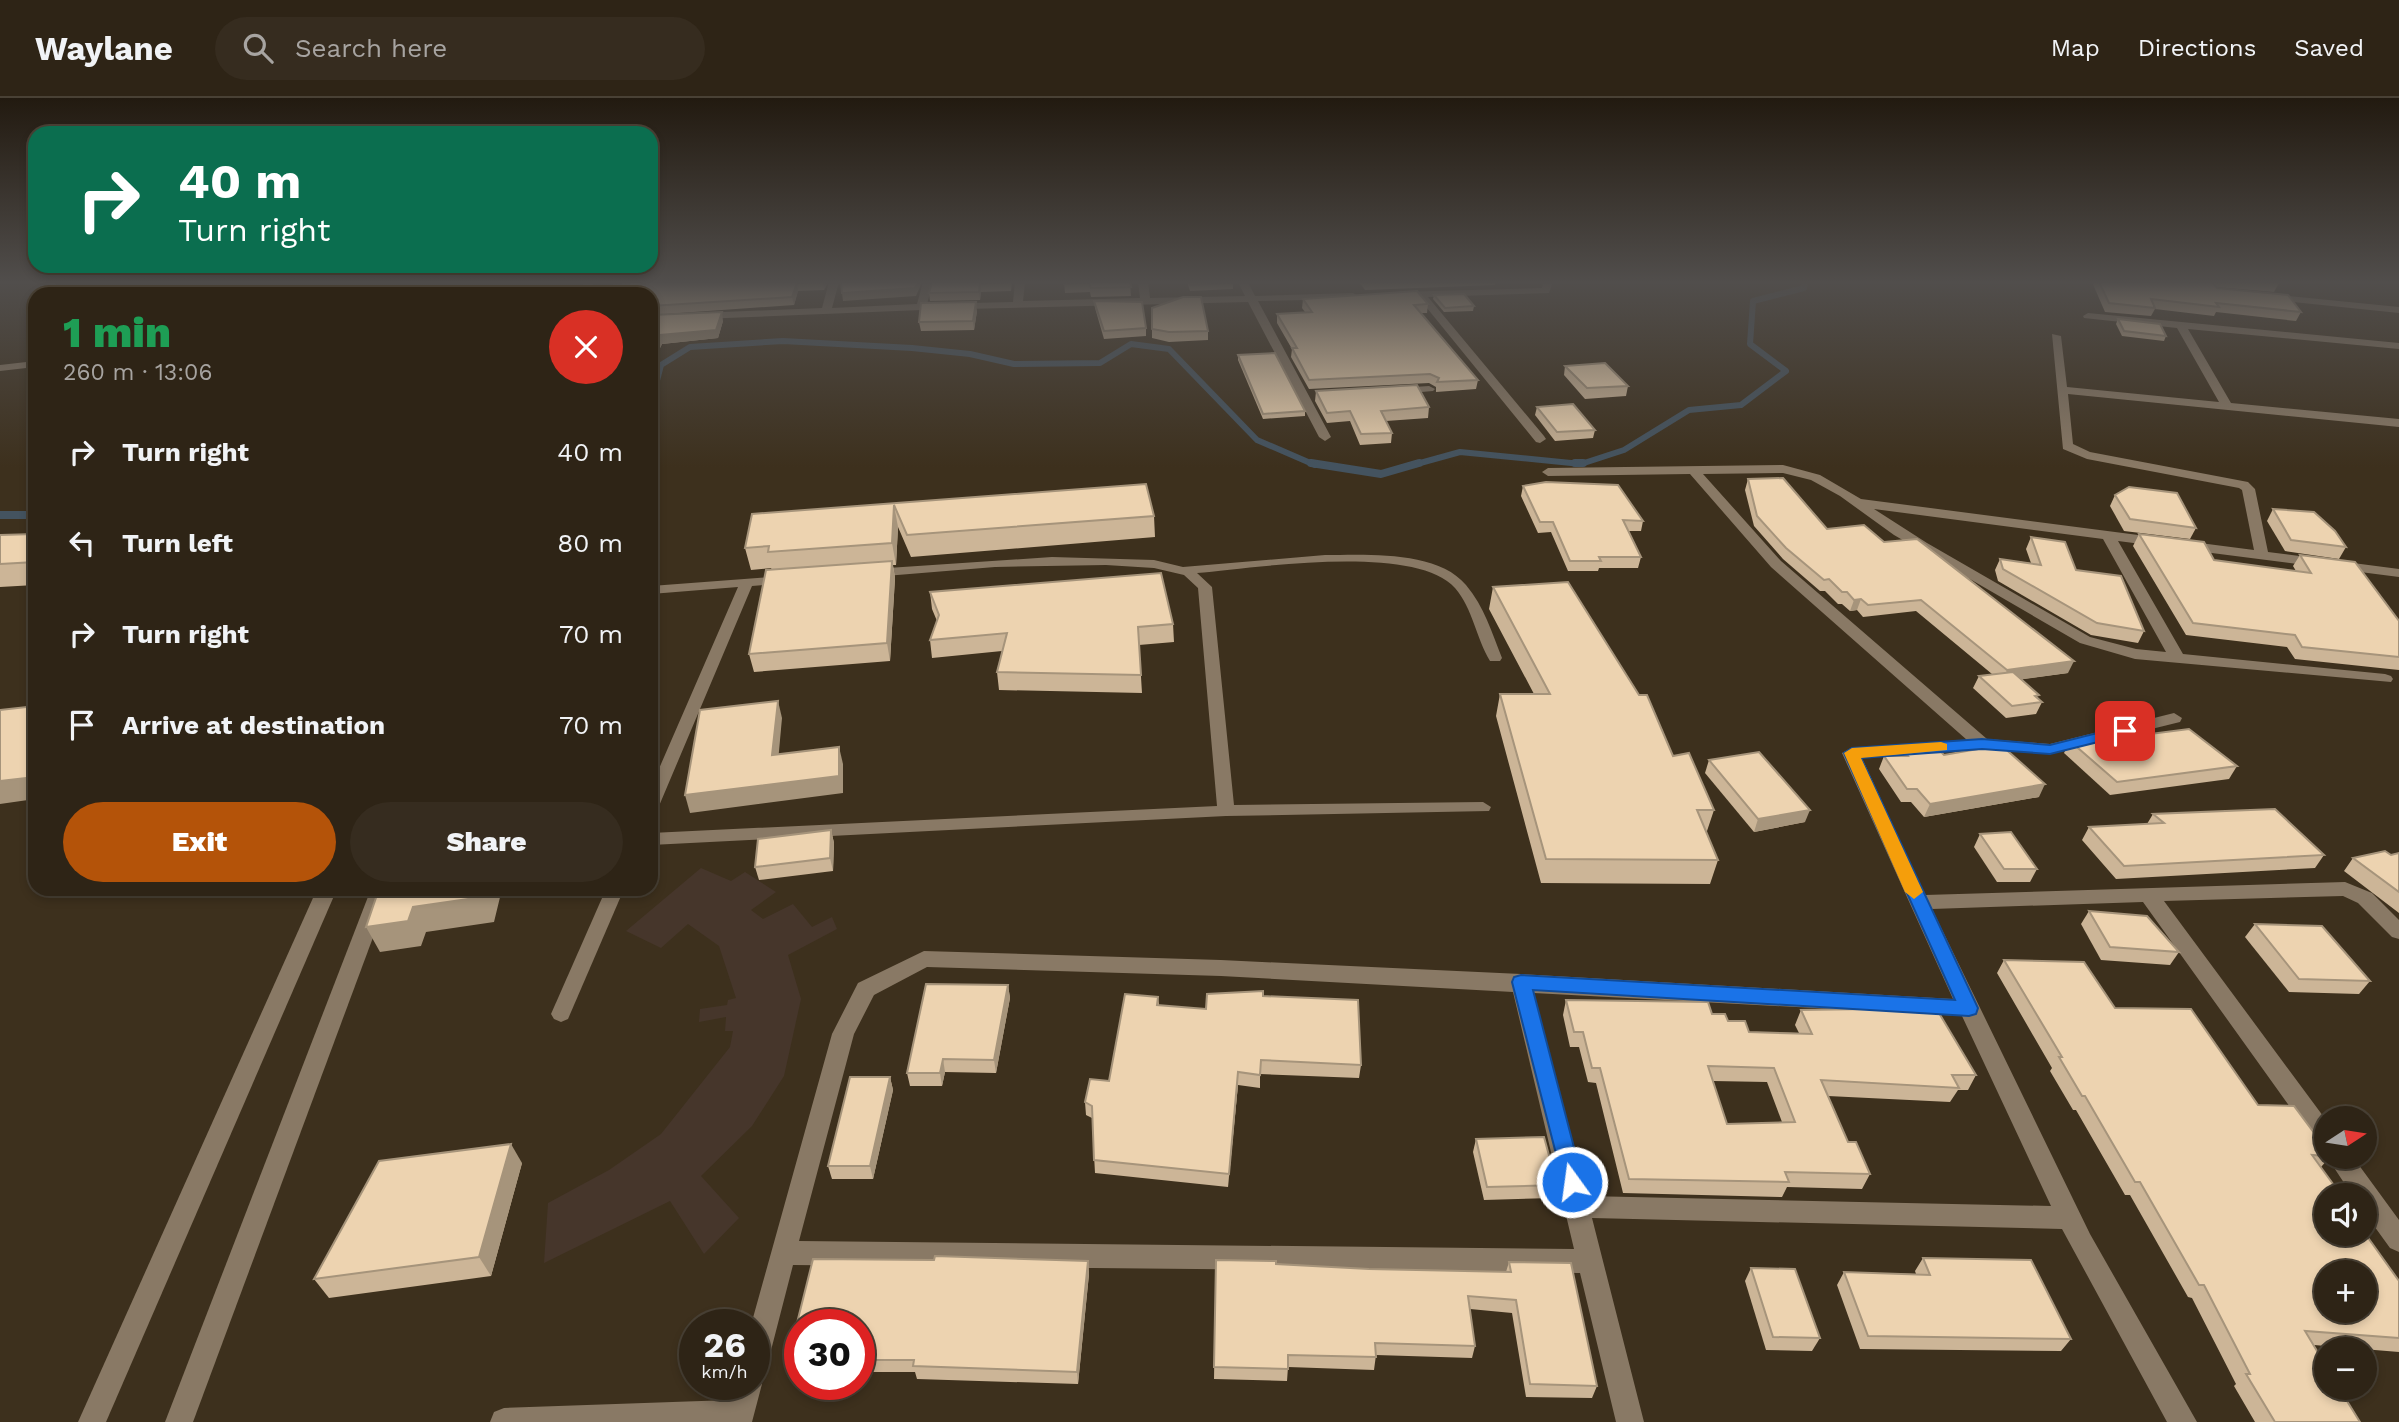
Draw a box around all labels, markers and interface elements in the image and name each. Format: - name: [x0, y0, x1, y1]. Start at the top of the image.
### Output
- search box: [215, 17, 705, 80]
- text: Waylane: [35, 29, 173, 68]
- icon: search: [239, 29, 277, 67]
- text: Search here: [295, 33, 447, 63]
- text: Map: [2051, 34, 2100, 62]
- text: Directions: [2138, 34, 2256, 62]
- text: Saved: [2294, 34, 2364, 62]
- text: 40 m: [178, 152, 301, 210]
- icon: right: [63, 154, 154, 245]
- text: Turn right: [178, 211, 330, 249]
- text: 1 min: [63, 308, 171, 357]
- button: close: [549, 310, 623, 384]
- text: 260 m · 13:06: [63, 359, 212, 386]
- icon: right: [63, 433, 101, 471]
- text: Turn right: [122, 437, 249, 467]
- text: 40 m: [557, 437, 623, 467]
- icon: left: [63, 524, 101, 562]
- text: Turn left: [122, 528, 233, 558]
- text: 80 m: [557, 528, 623, 558]
- icon: right: [63, 615, 101, 653]
- text: Turn right: [122, 619, 249, 649]
- text: 70 m: [559, 619, 623, 649]
- pin: [2095, 701, 2155, 761]
- icon: arrive: [63, 706, 101, 744]
- text: Arrive at destination: [122, 710, 385, 740]
- text: 70 m: [559, 710, 623, 740]
- icon: arrive: [2106, 712, 2144, 750]
- button: Exit: [63, 802, 336, 882]
- button: Share: [350, 802, 623, 882]
- north arrow: [2314, 1106, 2376, 1169]
- map controls: [2314, 1106, 2377, 1400]
- position arrow: [1535, 1145, 1609, 1219]
- button: sound: [2314, 1183, 2377, 1246]
- button: +: [2314, 1260, 2377, 1323]
- speed limit sign: 30: [784, 1309, 875, 1400]
- text: 26: [703, 1324, 746, 1366]
- button: −: [2314, 1337, 2377, 1400]
- text: km/h: [701, 1361, 748, 1382]

